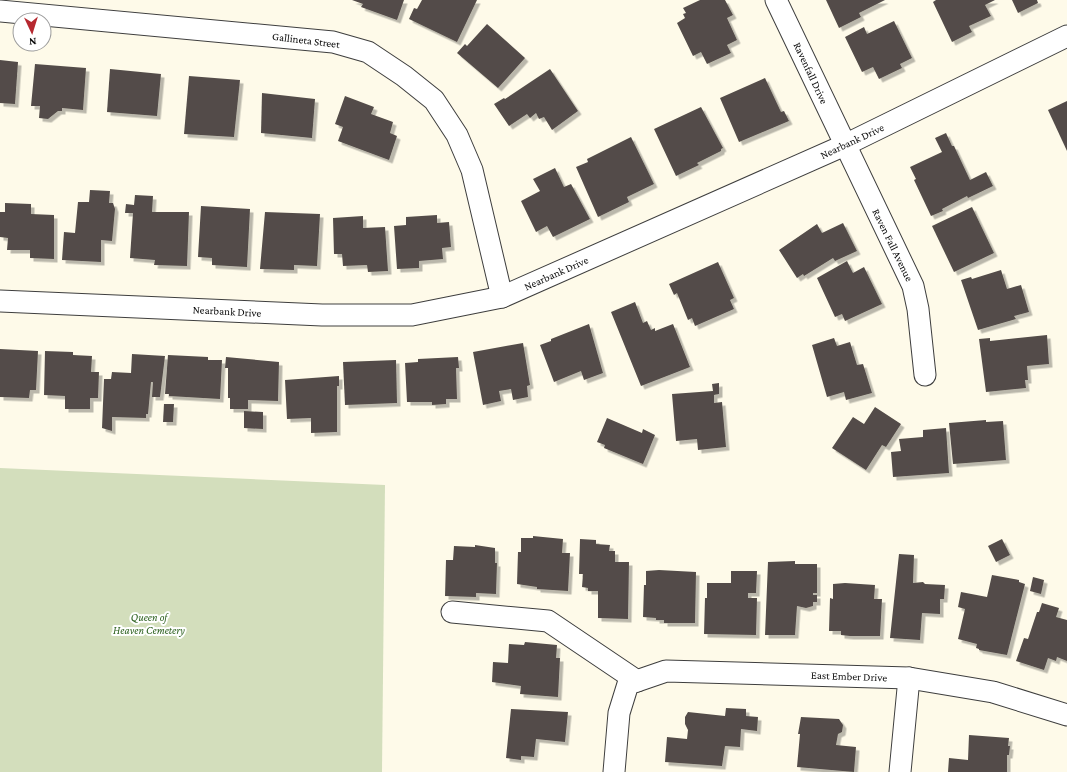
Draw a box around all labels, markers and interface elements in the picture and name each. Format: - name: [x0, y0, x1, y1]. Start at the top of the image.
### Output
- north arrow: [12, 12, 52, 52]
- street label: Gallineta Street: [272, 30, 341, 50]
- text: N: [28, 36, 37, 48]
- street label: Ravenfall Drive: [791, 40, 831, 106]
- street label: Nearbank Drive: [818, 121, 886, 161]
- street label: Raven Fall Avenue: [870, 207, 916, 283]
- street label: Nearbank Drive: [522, 253, 590, 292]
- street label: Nearbank Drive: [192, 303, 262, 319]
- park label: Queen of Heaven Cemetery: [113, 611, 185, 637]
- street label: East Ember Drive: [811, 669, 887, 683]

